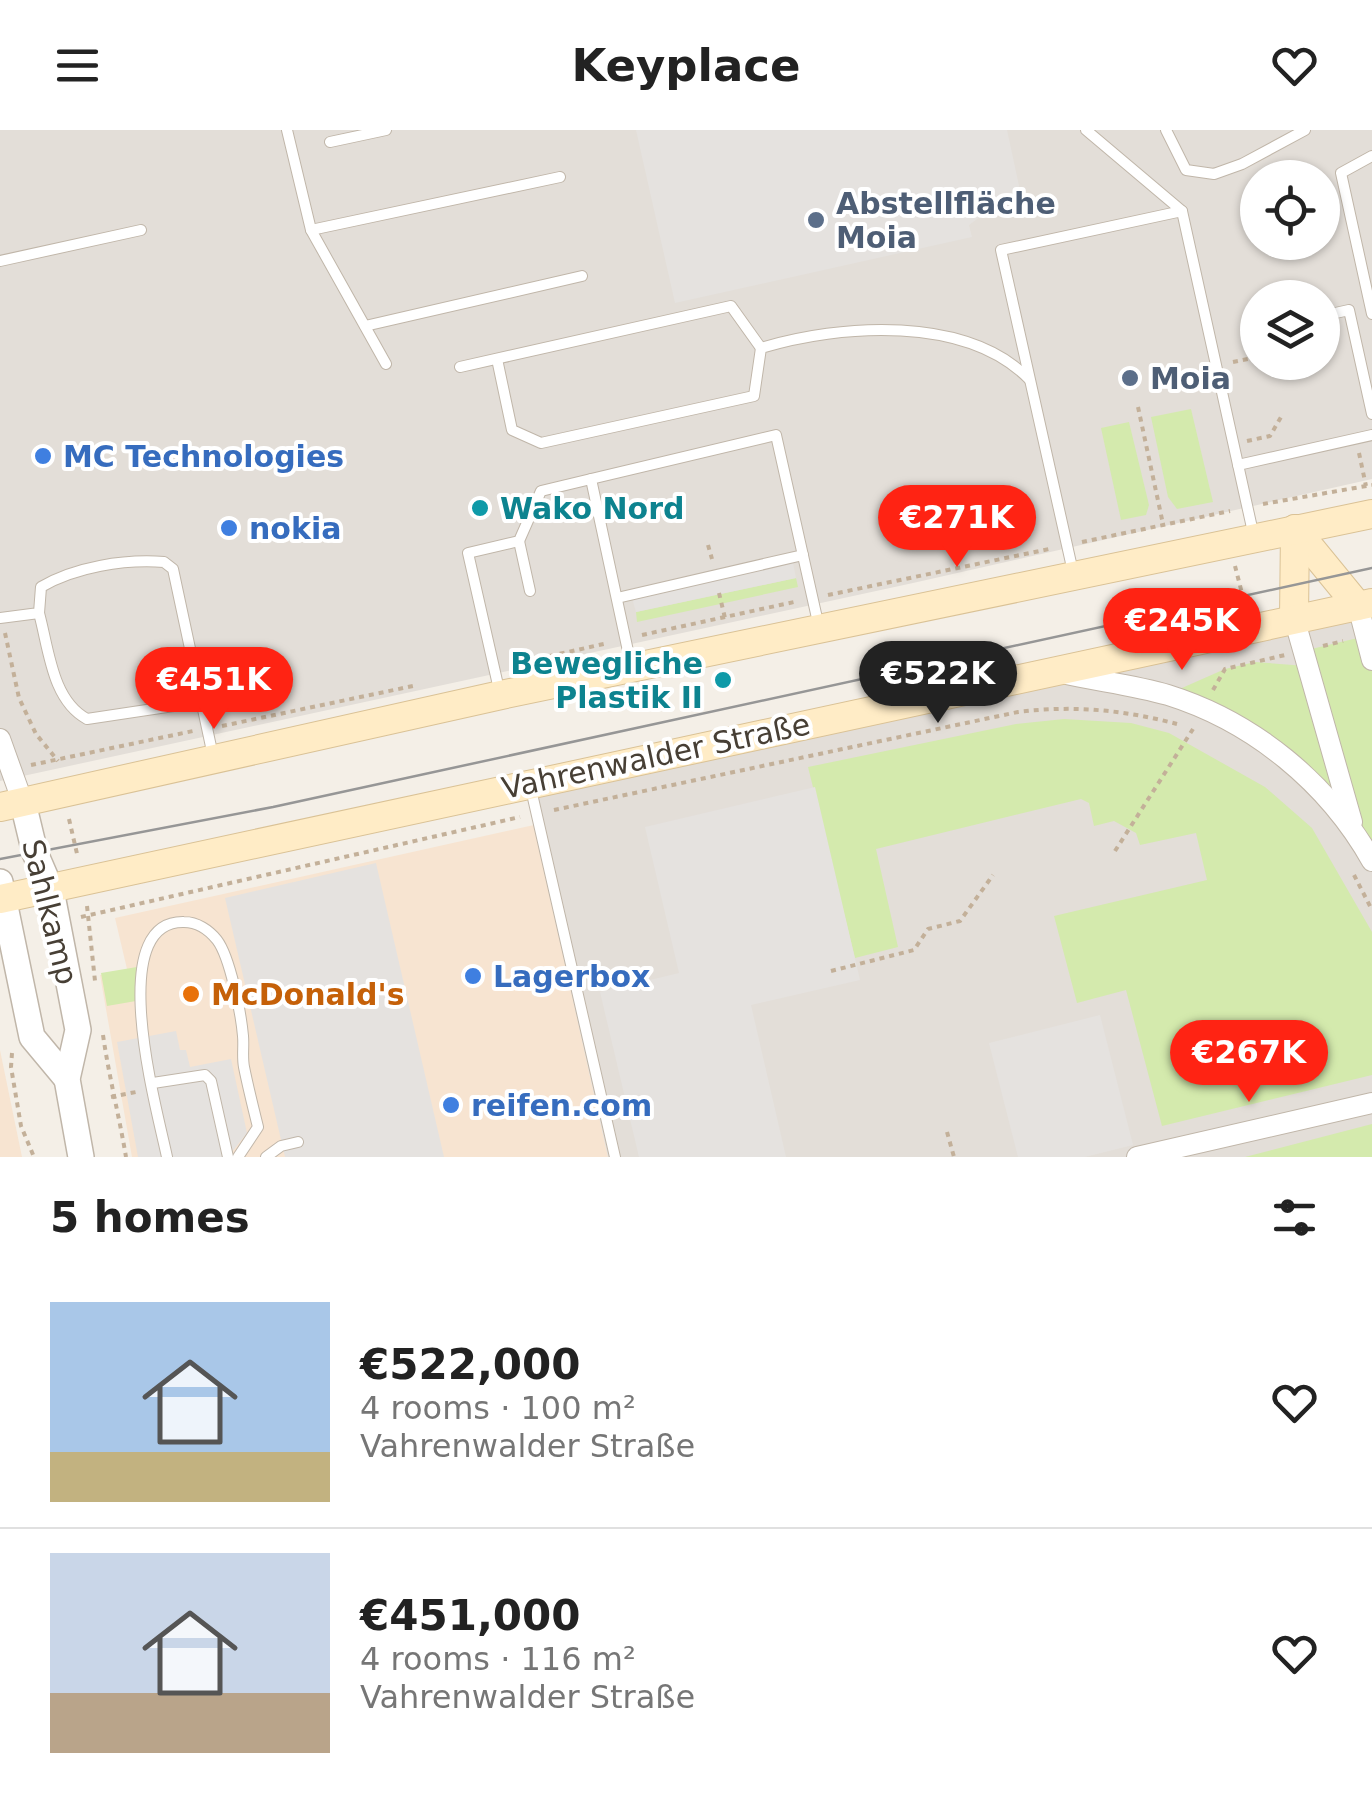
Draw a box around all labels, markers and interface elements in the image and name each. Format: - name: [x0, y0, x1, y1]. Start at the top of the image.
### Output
- icon: menu: [50, 38, 105, 93]
- icon: heart: [1267, 38, 1322, 93]
- text: Keyplace: [571, 39, 801, 92]
- map controls: [1240, 160, 1340, 380]
- button: locate: [1240, 160, 1340, 260]
- place label: Abstellfläche Moia: [836, 186, 1056, 255]
- marker: Abstellfläche Moia: [805, 209, 827, 231]
- button: layers: [1240, 280, 1340, 380]
- place label: Moia: [1150, 361, 1231, 396]
- marker: Moia: [1119, 367, 1141, 389]
- place label: MC Technologies: [63, 439, 344, 474]
- marker: MC Technologies: [32, 445, 54, 467]
- pin: €271K: [887, 485, 1027, 570]
- place label: Wako Nord: [500, 491, 684, 526]
- marker: Wako Nord: [469, 497, 491, 519]
- text: €271K: [900, 498, 1014, 536]
- place label: nokia: [249, 511, 341, 546]
- marker: nokia: [218, 517, 240, 539]
- pin: €245K: [1112, 588, 1252, 673]
- text: €245K: [1125, 601, 1239, 639]
- pin: €522K: [868, 641, 1008, 726]
- place label: Bewegliche Plastik II: [510, 646, 703, 715]
- pin: €451K: [144, 647, 284, 732]
- text: €522K: [881, 654, 995, 692]
- text: €451K: [157, 660, 271, 698]
- marker: Bewegliche Plastik II: [712, 669, 734, 691]
- street label: Vahrenwalder Straße: [499, 706, 813, 806]
- street label: Sahlkamp: [15, 836, 85, 988]
- place label: Lagerbox: [493, 959, 650, 994]
- marker: Lagerbox: [462, 965, 484, 987]
- place label: McDonald's: [211, 977, 405, 1012]
- marker: McDonald's: [180, 983, 202, 1005]
- pin: €267K: [1179, 1020, 1319, 1105]
- text: €267K: [1192, 1033, 1306, 1071]
- place label: reifen.com: [471, 1088, 652, 1123]
- marker: reifen.com: [440, 1094, 462, 1116]
- icon: filters: [1267, 1190, 1322, 1245]
- text: 5 homes: [50, 1193, 250, 1242]
- text: €522,000: [360, 1340, 581, 1389]
- icon: home: [130, 1342, 250, 1462]
- icon: heart: [1267, 1375, 1322, 1430]
- text: 4 rooms · 100 m²: [360, 1389, 636, 1427]
- text: Vahrenwalder Straße: [360, 1427, 695, 1465]
- text: €451,000: [360, 1591, 581, 1640]
- icon: home: [130, 1593, 250, 1713]
- icon: heart: [1267, 1626, 1322, 1681]
- text: 4 rooms · 116 m²: [360, 1640, 636, 1678]
- text: Vahrenwalder Straße: [360, 1678, 695, 1716]

